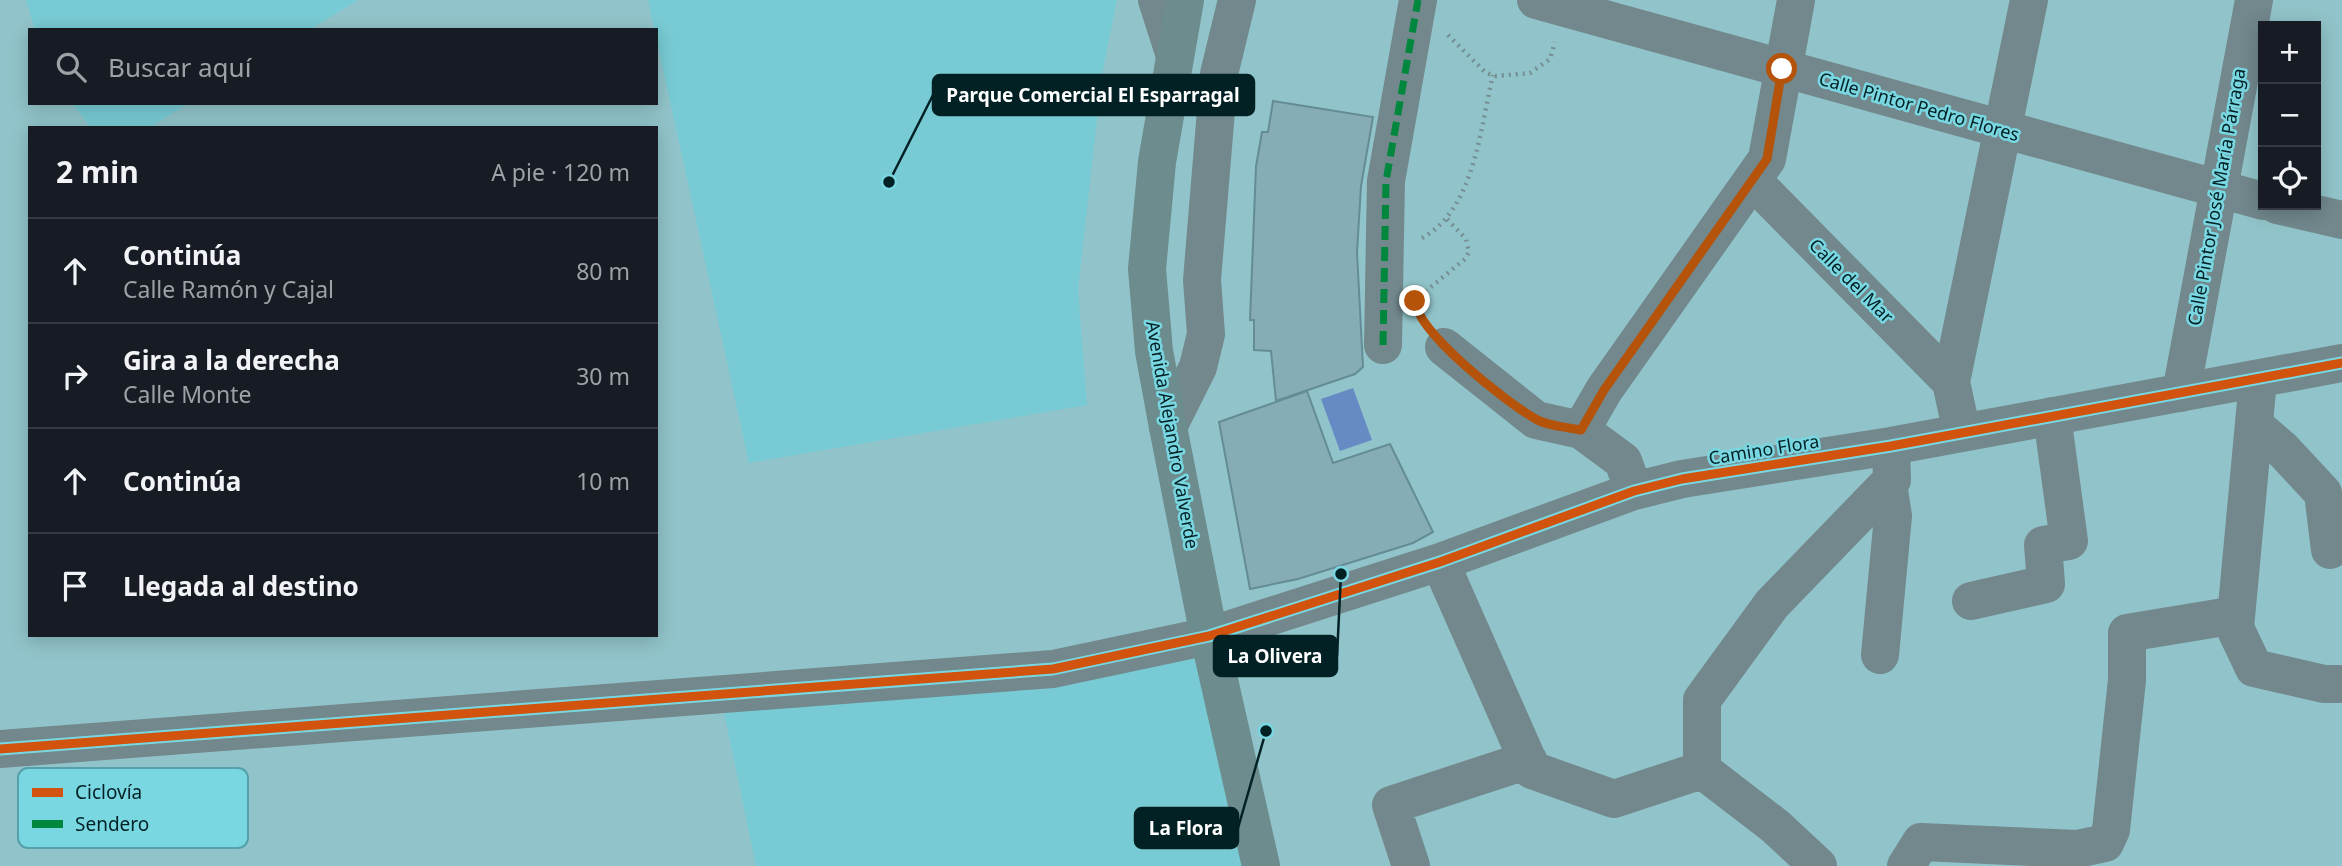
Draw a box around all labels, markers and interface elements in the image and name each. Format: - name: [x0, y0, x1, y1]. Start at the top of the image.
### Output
- map controls: [2258, 21, 2321, 210]
- button: +: [2258, 21, 2321, 84]
- search box: [28, 28, 658, 105]
- icon: search: [52, 48, 90, 86]
- text: Buscar aquí: [108, 49, 251, 85]
- route start: [1766, 53, 1797, 84]
- street label: Calle Pintor Pedro Flores: [1816, 66, 2022, 146]
- street label: Calle Pintor José María Párraga: [2182, 66, 2250, 327]
- callout: Parque Comercial El Esparragal: [933, 75, 1254, 115]
- text: Parque Comercial El Esparragal: [946, 82, 1240, 108]
- button: −: [2258, 84, 2321, 147]
- button: locate: [2258, 147, 2321, 210]
- text: 2 min: [56, 151, 139, 192]
- text: A pie · 120 m: [491, 156, 630, 188]
- street label: Calle del Mar: [1804, 233, 1899, 328]
- text: Continúa: [123, 237, 241, 273]
- icon: ahead: [56, 252, 94, 290]
- text: 80 m: [576, 255, 630, 287]
- text: Calle Ramón y Cajal: [123, 273, 334, 305]
- route end: [1399, 285, 1430, 316]
- street label: Avenida Alejandro Valverde: [1141, 319, 1205, 551]
- text: Gira a la derecha: [123, 342, 340, 378]
- icon: right: [56, 357, 94, 395]
- text: 30 m: [576, 360, 630, 392]
- text: Calle Monte: [123, 378, 252, 410]
- street label: Camino Flora: [1707, 428, 1821, 470]
- icon: ahead: [56, 462, 94, 500]
- text: Continúa: [123, 463, 241, 499]
- text: 10 m: [576, 465, 630, 497]
- icon: arrive: [56, 567, 94, 605]
- text: Llegada al destino: [123, 568, 359, 604]
- callout: La Olivera: [1214, 636, 1337, 676]
- text: La Olivera: [1227, 643, 1323, 669]
- legend: [18, 768, 248, 848]
- text: Ciclovía: [75, 779, 142, 805]
- callout: La Flora: [1135, 808, 1238, 848]
- text: Sendero: [75, 811, 149, 837]
- text: La Flora: [1149, 815, 1223, 841]

